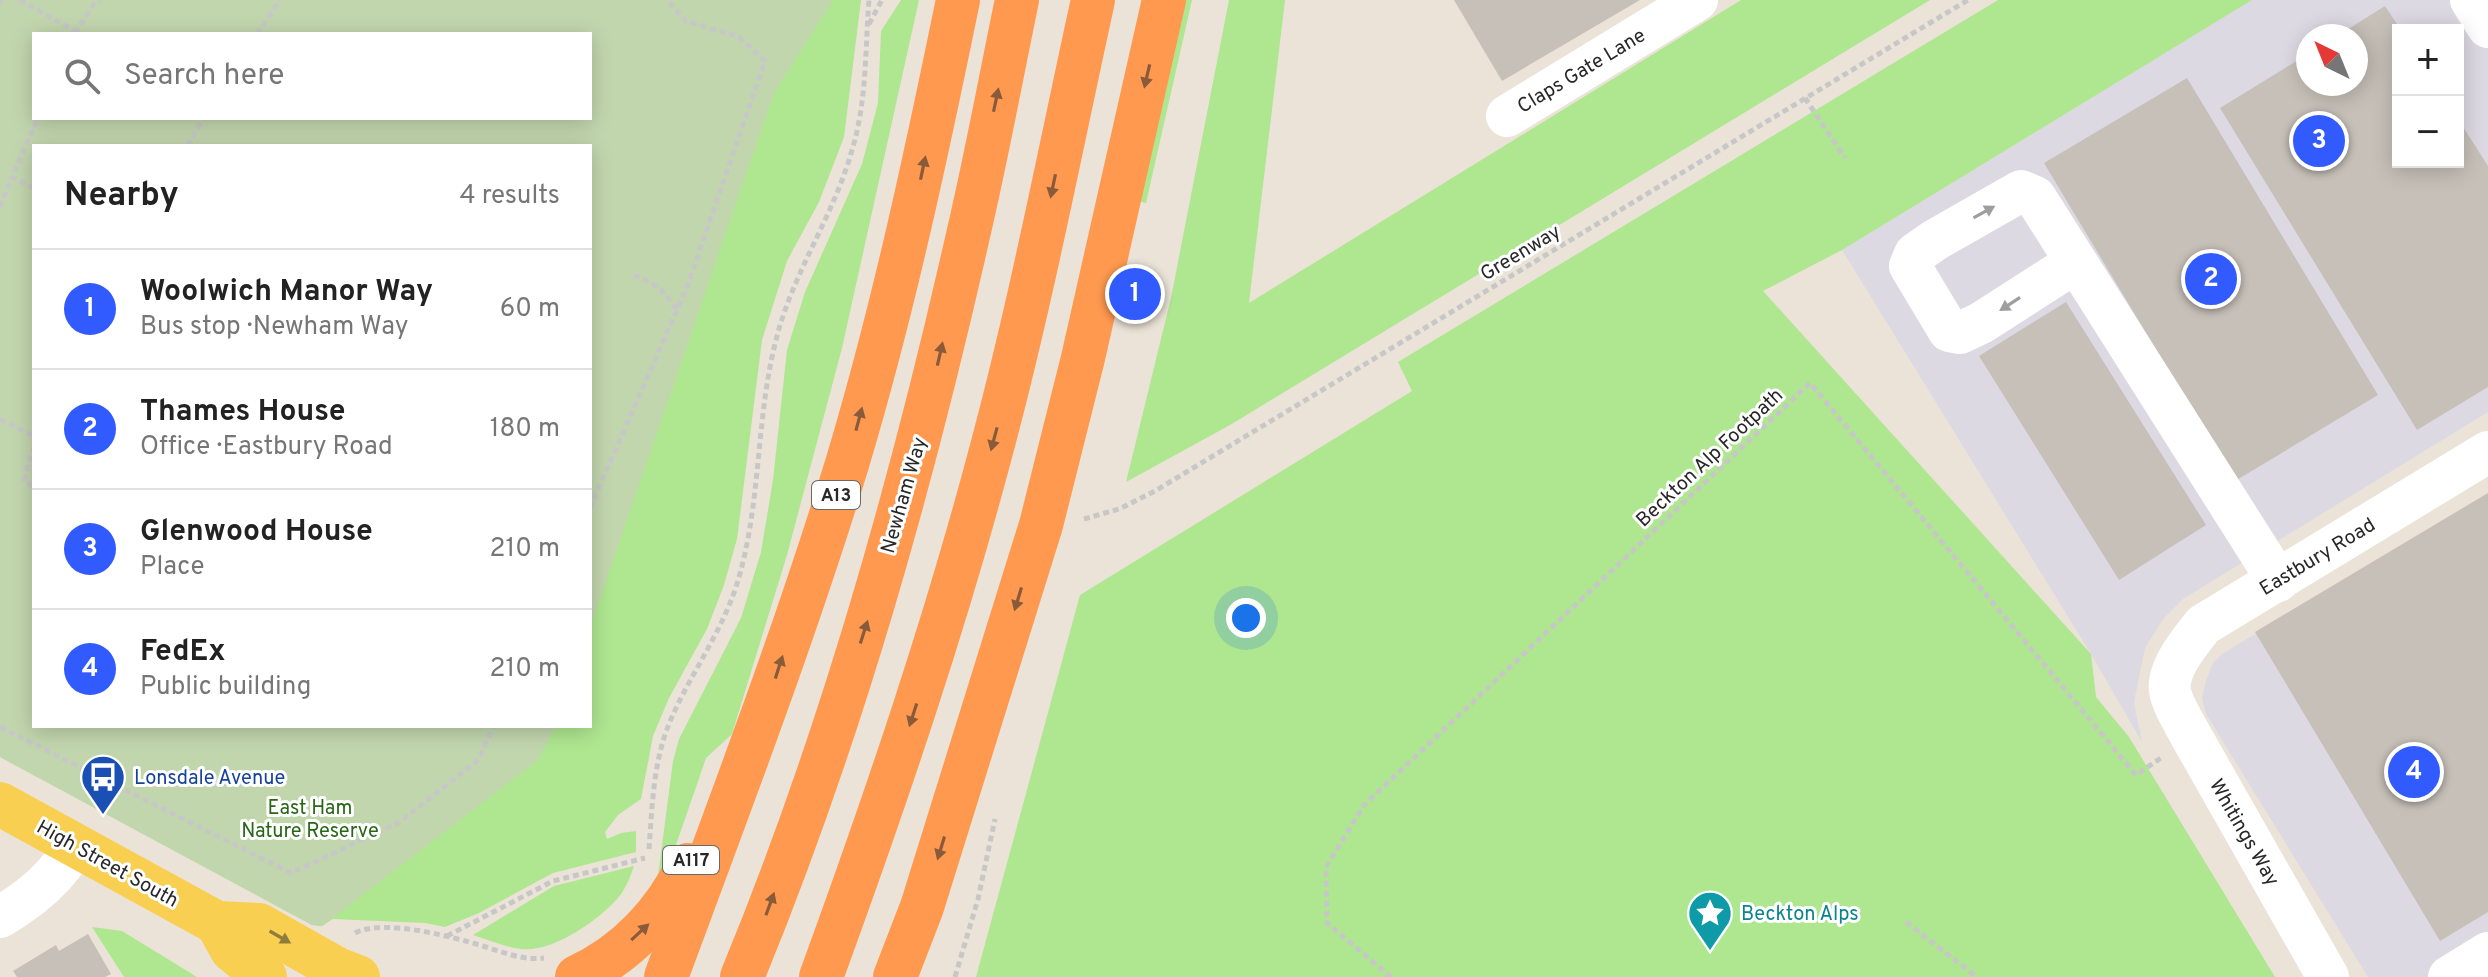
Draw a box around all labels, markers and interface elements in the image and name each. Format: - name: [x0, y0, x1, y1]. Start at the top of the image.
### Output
- street label: Claps Gate Lane: [1513, 23, 1651, 120]
- north arrow: [2296, 24, 2368, 96]
- map controls: [2392, 24, 2464, 168]
- button: +: [2392, 24, 2464, 96]
- search box: [32, 32, 592, 120]
- icon: search: [60, 54, 104, 98]
- text: Search here: [124, 58, 284, 95]
- one-way arrow: [1140, 64, 1153, 89]
- one-way arrow: [990, 88, 1003, 113]
- button: −: [2392, 96, 2464, 168]
- pin: 3: [2293, 111, 2345, 171]
- one-way arrow: [917, 155, 930, 180]
- one-way arrow: [1046, 174, 1059, 199]
- text: Nearby: [64, 175, 179, 218]
- text: 4 results: [459, 180, 560, 213]
- one-way arrow: [1973, 205, 1995, 219]
- street label: Greenway: [1476, 220, 1566, 288]
- pin: 2: [2185, 249, 2237, 309]
- pin: 1: [1109, 264, 1161, 324]
- text: Woolwich Manor Way: [140, 274, 433, 311]
- text: 1: [85, 293, 95, 326]
- text: 60 m: [500, 293, 560, 326]
- one-way arrow: [1999, 297, 2021, 311]
- text: Bus stop · Newham Way: [140, 311, 409, 344]
- one-way arrow: [934, 342, 947, 367]
- street label: Beckton Alp Footpath: [1631, 383, 1790, 534]
- text: Thames House: [140, 394, 345, 431]
- one-way arrow: [853, 407, 866, 431]
- text: 2: [82, 413, 98, 446]
- text: 180 m: [490, 413, 560, 446]
- one-way arrow: [987, 426, 999, 451]
- text: Office · Eastbury Road: [140, 431, 393, 464]
- street label: Newham Way: [876, 434, 934, 557]
- road number: A13: [812, 481, 860, 509]
- street label: Eastbury Road: [2255, 513, 2381, 603]
- text: Glenwood House: [140, 514, 373, 551]
- text: 3: [82, 533, 98, 566]
- text: 210 m: [490, 533, 560, 566]
- text: Place: [140, 551, 204, 584]
- one-way arrow: [1011, 588, 1024, 612]
- your location: [1226, 598, 1266, 638]
- one-way arrow: [858, 619, 870, 643]
- text: FedEx: [140, 634, 226, 671]
- text: 4: [82, 653, 98, 686]
- text: 210 m: [490, 653, 560, 686]
- one-way arrow: [773, 655, 786, 679]
- text: Public building: [140, 671, 311, 704]
- one-way arrow: [906, 704, 919, 728]
- pin: 4: [2388, 742, 2440, 802]
- bus stop icon: Lonsdale Avenue: [79, 753, 127, 816]
- place label: Lonsdale Avenue: [134, 766, 285, 792]
- street label: Whitings Way: [2202, 775, 2284, 891]
- park label: East Ham Nature Reserve: [241, 796, 379, 845]
- street label: High Street South: [31, 815, 183, 915]
- one-way arrow: [934, 836, 946, 860]
- road number: A117: [663, 846, 719, 874]
- place icon: Beckton Alps: [1686, 889, 1734, 952]
- one-way arrow: [764, 892, 777, 916]
- place label: Beckton Alps: [1741, 902, 1859, 928]
- one-way arrow: [631, 924, 650, 942]
- one-way arrow: [268, 930, 291, 943]

